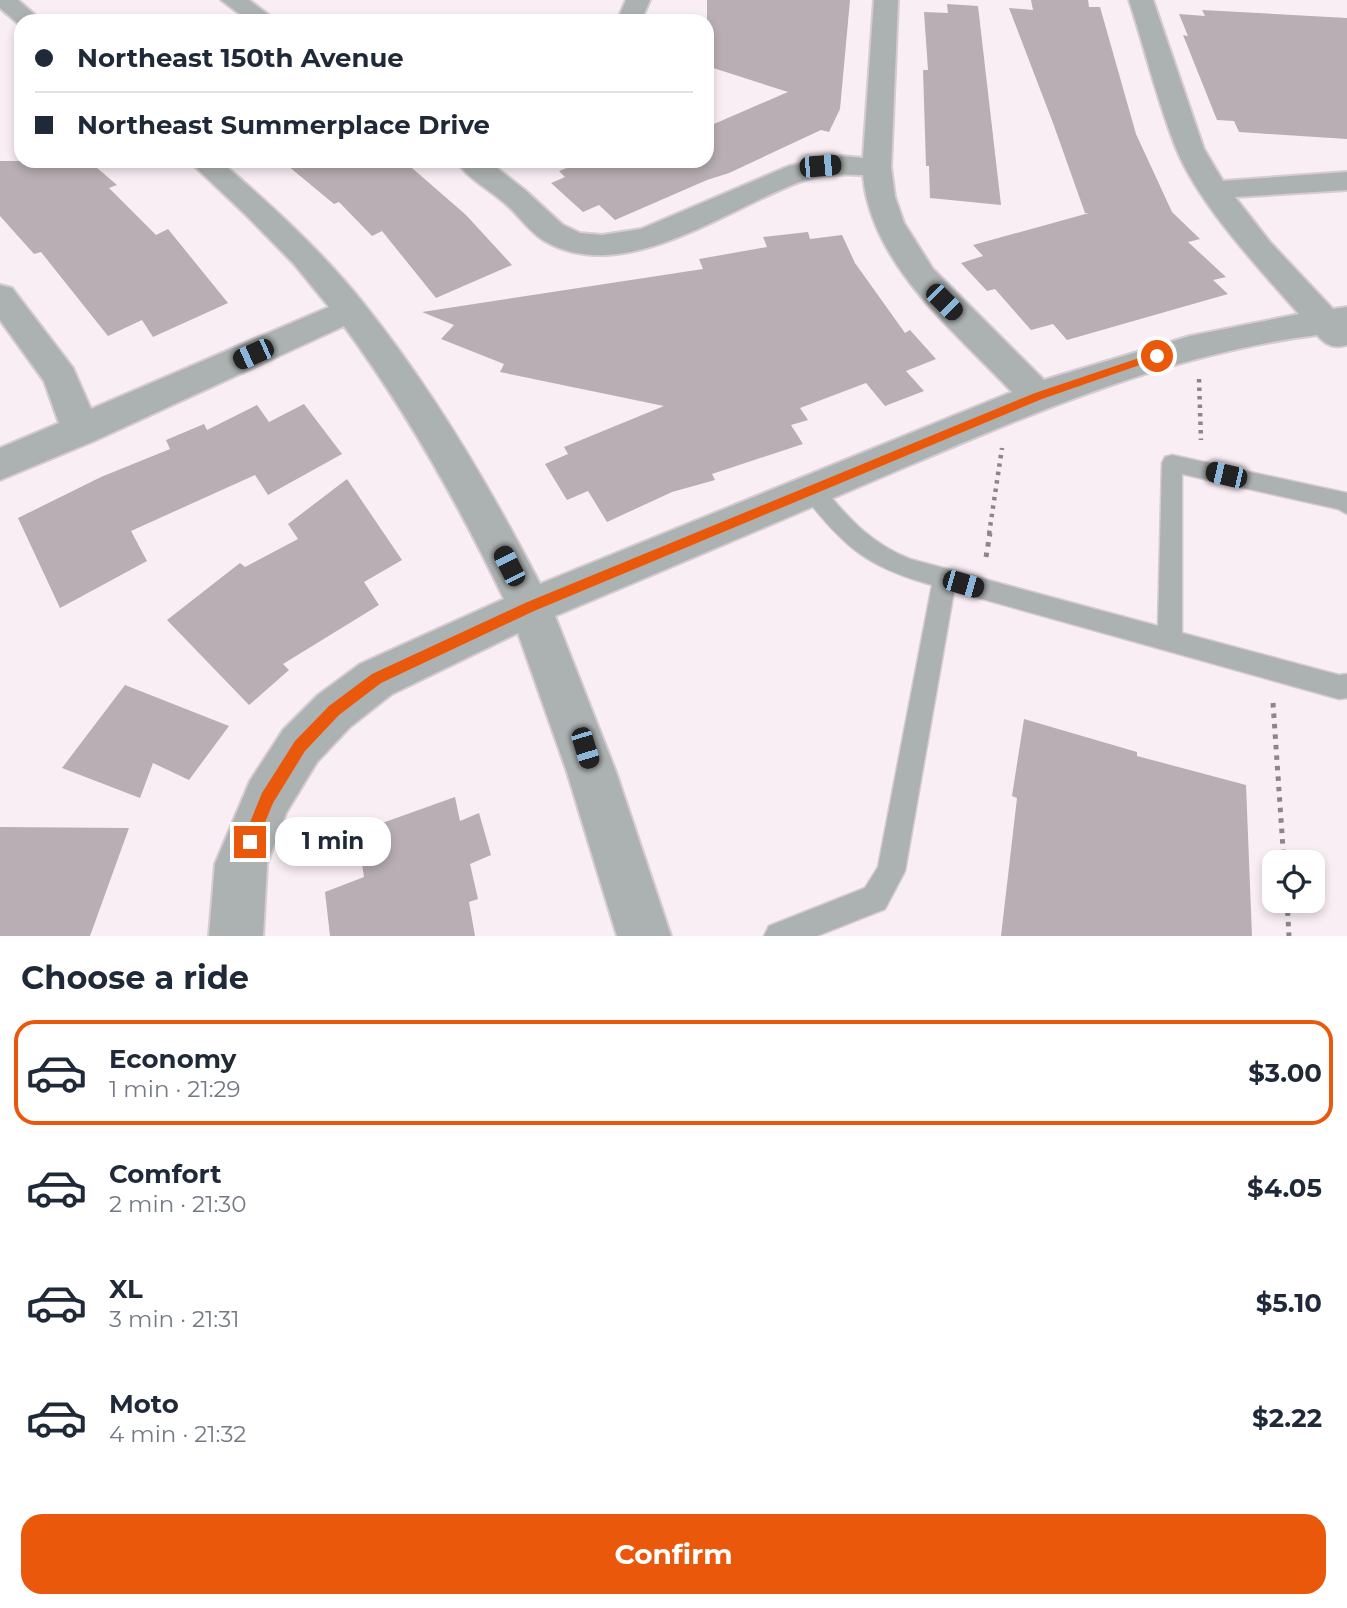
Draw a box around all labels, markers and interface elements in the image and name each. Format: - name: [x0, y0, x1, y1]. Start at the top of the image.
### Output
- text: Northeast 150th Avenue: [77, 42, 404, 74]
- text: Northeast Summerplace Drive: [77, 109, 490, 141]
- car: [799, 154, 842, 178]
- car: [922, 280, 967, 324]
- car: [230, 336, 277, 372]
- route start: [1141, 340, 1173, 372]
- car: [1204, 460, 1249, 490]
- car: [491, 543, 528, 589]
- car: [940, 568, 987, 600]
- car: [569, 725, 602, 771]
- callout: 1 min: [274, 818, 390, 866]
- route end: [234, 826, 266, 858]
- text: 1 min: [302, 827, 364, 855]
- map controls: [1262, 850, 1325, 913]
- button: locate: [1262, 850, 1325, 913]
- text: Choose a ride: [21, 958, 249, 997]
- icon: car: [25, 1041, 88, 1104]
- text: Economy: [109, 1043, 236, 1075]
- text: $3.00: [1248, 1057, 1322, 1089]
- text: 1 min · 21:29: [109, 1075, 241, 1103]
- icon: car: [25, 1156, 88, 1219]
- text: Comfort: [109, 1158, 221, 1190]
- text: $4.05: [1247, 1172, 1322, 1204]
- text: 2 min · 21:30: [109, 1190, 247, 1218]
- icon: car: [25, 1271, 88, 1334]
- text: XL: [109, 1273, 143, 1305]
- text: $5.10: [1256, 1287, 1322, 1319]
- text: 3 min · 21:31: [109, 1305, 240, 1333]
- icon: car: [25, 1386, 88, 1449]
- text: Moto: [109, 1388, 179, 1420]
- text: $2.22: [1252, 1402, 1322, 1434]
- text: 4 min · 21:32: [109, 1420, 246, 1448]
- button: Confirm: [21, 1514, 1326, 1594]

